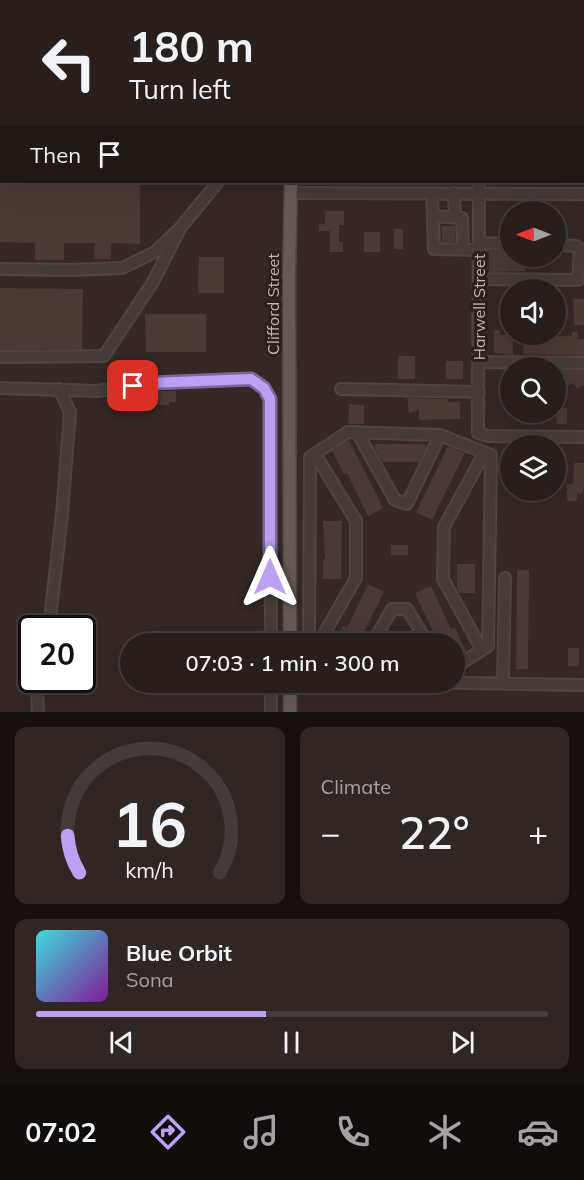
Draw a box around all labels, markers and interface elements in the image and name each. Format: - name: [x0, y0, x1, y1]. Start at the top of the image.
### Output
- text: 180 m: [129, 20, 254, 73]
- icon: left: [30, 24, 108, 102]
- text: Turn left: [129, 72, 231, 106]
- icon: arrive: [93, 138, 126, 171]
- text: Then: [30, 141, 81, 169]
- north arrow: [500, 201, 566, 267]
- map controls: [500, 201, 566, 501]
- street label: Clifford Street: [263, 253, 283, 355]
- street label: Harwell Street: [469, 253, 489, 360]
- button: sound: [500, 279, 566, 345]
- button: search: [500, 357, 566, 423]
- pin: [107, 360, 158, 411]
- icon: arrive: [116, 369, 149, 402]
- button: layers: [500, 435, 566, 501]
- position arrow: [238, 545, 302, 609]
- speed limit sign: 20: [18, 615, 96, 693]
- text: 07:03 · 1 min · 300 m: [185, 649, 400, 677]
- text: Climate: [321, 774, 391, 799]
- text: 16: [112, 784, 187, 863]
- text: 22°: [399, 804, 470, 860]
- text: −: [321, 812, 340, 853]
- text: +: [528, 812, 548, 853]
- text: km/h: [125, 856, 174, 883]
- text: Blue Orbit: [126, 939, 232, 967]
- text: Sona: [126, 967, 174, 992]
- icon: previous: [105, 1026, 138, 1059]
- icon: pause: [275, 1026, 308, 1059]
- icon: next: [446, 1026, 479, 1059]
- icon: directions: [147, 1111, 189, 1153]
- icon: music: [240, 1111, 282, 1153]
- icon: phone: [332, 1111, 374, 1153]
- icon: climate: [424, 1111, 466, 1153]
- icon: car: [517, 1111, 559, 1153]
- text: 07:02: [25, 1115, 97, 1149]

